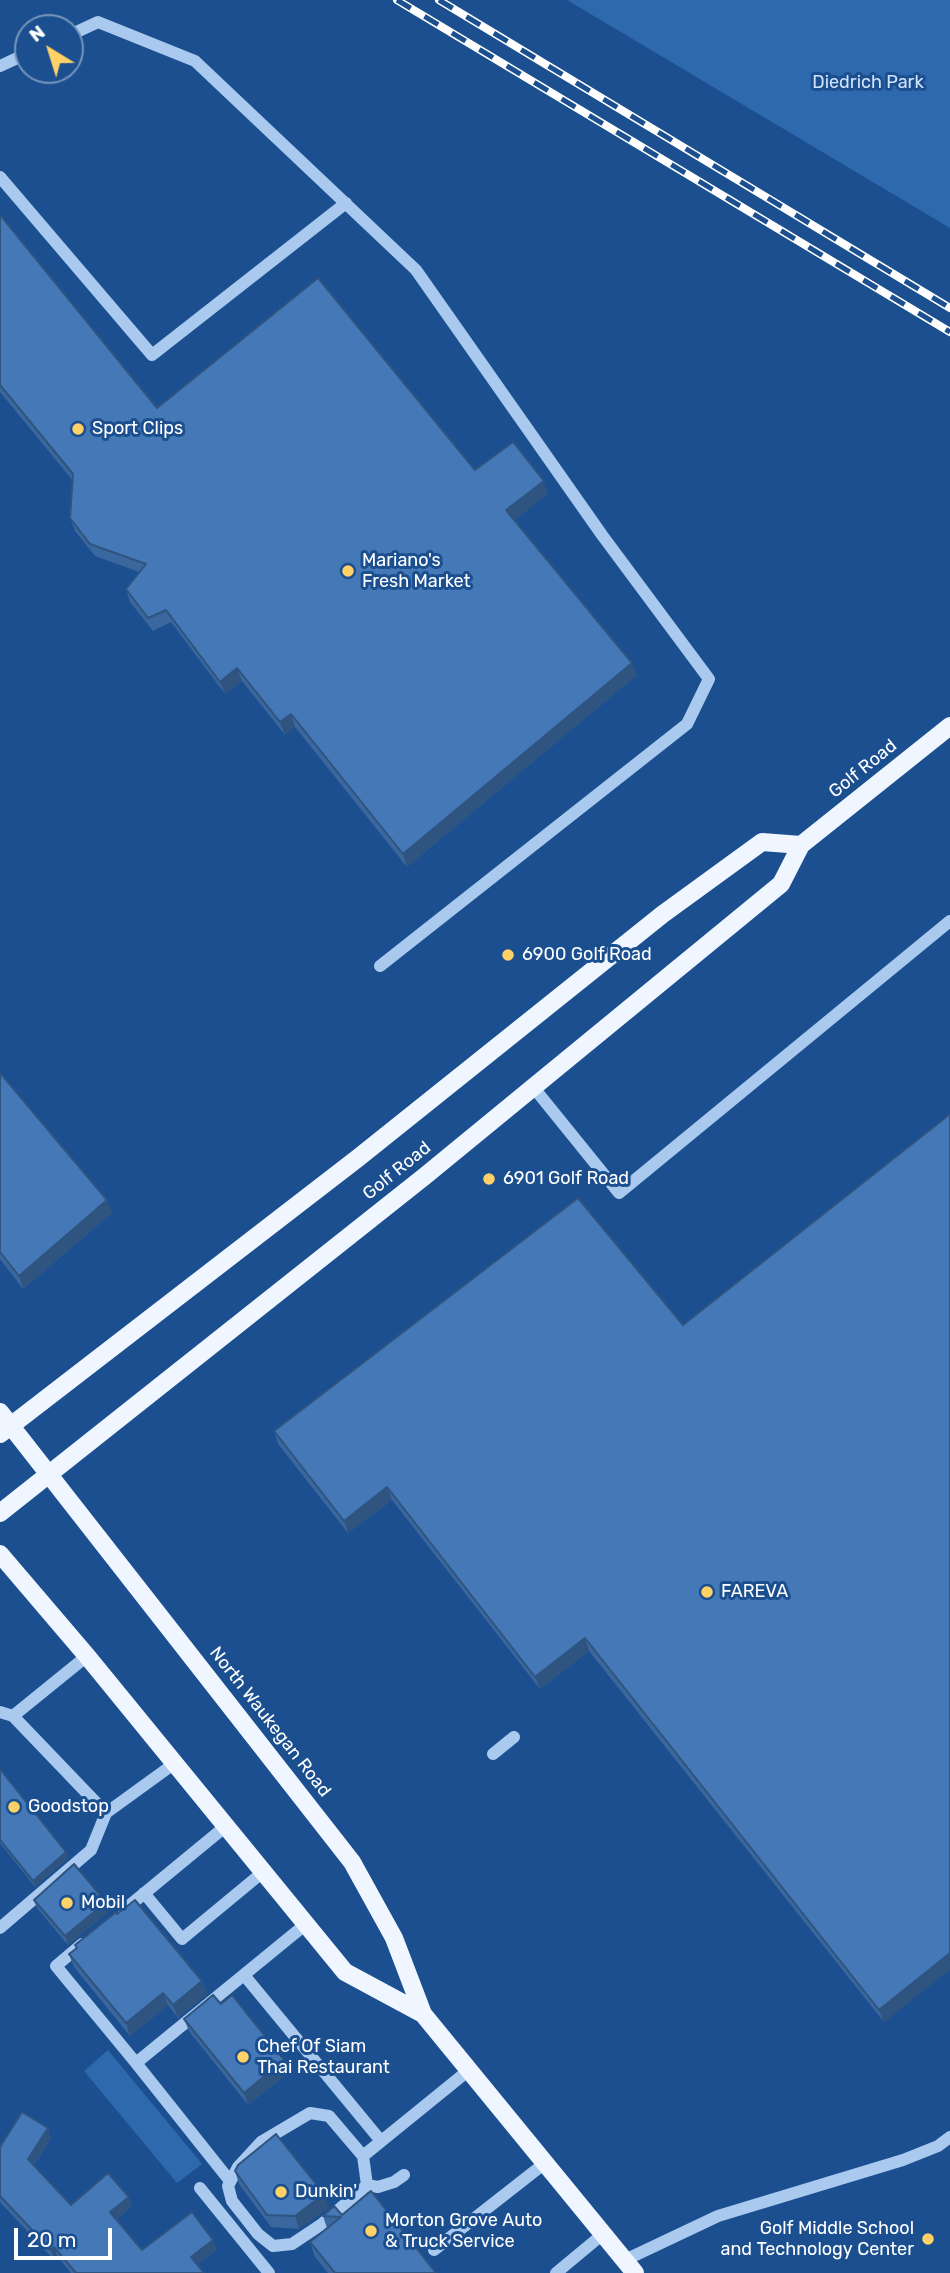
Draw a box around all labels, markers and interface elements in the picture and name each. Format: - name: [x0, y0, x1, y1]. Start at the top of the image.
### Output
- north arrow: [14, 14, 84, 84]
- text: N: [25, 20, 49, 47]
- park label: Diedrich Park: [812, 72, 924, 94]
- place label: Sport Clips: [92, 418, 183, 440]
- marker: Sport Clips: [70, 421, 86, 437]
- place label: Mariano's Fresh Market: [362, 550, 471, 592]
- marker: Mariano's Fresh Market: [340, 563, 356, 579]
- street label: Golf Road: [825, 735, 901, 803]
- place label: 6900 Golf Road: [522, 944, 652, 966]
- marker: 6900 Golf Road: [500, 947, 516, 963]
- street label: Golf Road: [359, 1137, 435, 1205]
- place label: 6901 Golf Road: [503, 1168, 629, 1190]
- marker: 6901 Golf Road: [481, 1171, 497, 1187]
- place label: FAREVA: [721, 1581, 788, 1603]
- marker: FAREVA: [699, 1584, 715, 1600]
- street label: North Waukegan Road: [205, 1643, 335, 1801]
- place label: Goodstop: [28, 1796, 109, 1818]
- marker: Goodstop: [6, 1799, 22, 1815]
- place label: Mobil: [81, 1892, 125, 1914]
- marker: Mobil: [59, 1895, 75, 1911]
- place label: Chef Of Siam Thai Restaurant: [257, 2036, 390, 2078]
- marker: Chef Of Siam Thai Restaurant: [235, 2049, 251, 2065]
- place label: Dunkin': [295, 2181, 357, 2203]
- marker: Dunkin': [273, 2184, 289, 2200]
- place label: Morton Grove Auto & Truck Service: [385, 2210, 542, 2252]
- scale bar: [18, 2214, 116, 2258]
- place label: Golf Middle School and Technology Center: [721, 2218, 914, 2260]
- marker: Morton Grove Auto & Truck Service: [363, 2223, 379, 2239]
- text: 20 m: [27, 2227, 76, 2252]
- marker: Golf Middle School and Technology Center: [920, 2231, 936, 2247]

